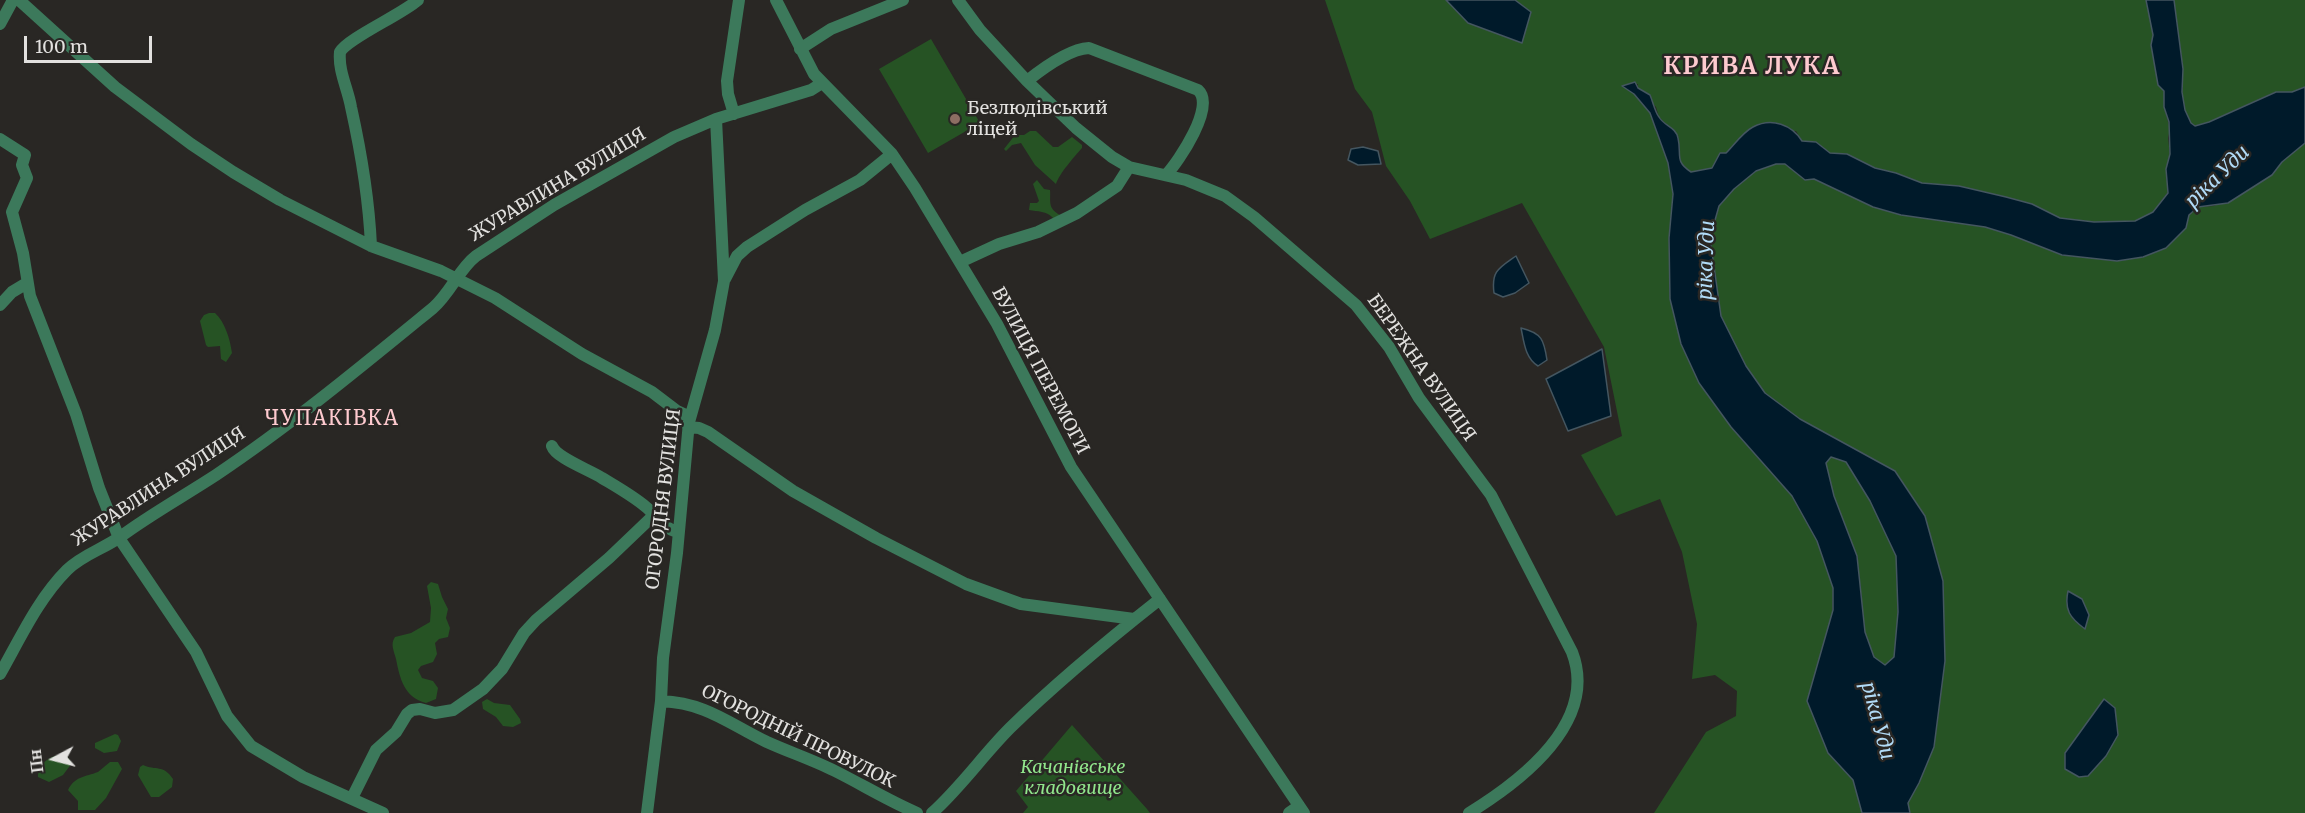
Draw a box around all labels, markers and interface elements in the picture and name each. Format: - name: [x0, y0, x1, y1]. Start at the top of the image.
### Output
- scale bar: [27, 24, 154, 62]
- text: 100 m: [35, 35, 88, 58]
- district label: КРИВА ЛУКА: [1663, 53, 1841, 81]
- place label: Безлюдівський ліцей: [967, 98, 1108, 140]
- marker: Безлюдівський ліцей: [948, 112, 962, 126]
- street label: ЖУРАВЛИНА ВУЛИЦЯ: [466, 124, 650, 246]
- water label: ріка Уди: [2181, 141, 2255, 213]
- water label: ріка Уди: [1694, 220, 1720, 300]
- street label: ВУЛИЦЯ ПЕРЕМОГИ: [987, 284, 1093, 458]
- street label: БЕРЕЖНА ВУЛИЦЯ: [1362, 290, 1480, 446]
- district label: ЧУПАКІВКА: [265, 407, 399, 431]
- street label: ОГОРОДНЯ ВУЛИЦЯ: [642, 407, 686, 591]
- street label: ЖУРАВЛИНА ВУЛИЦЯ: [68, 423, 250, 551]
- water label: ріка Уди: [1855, 680, 1899, 762]
- street label: ОГОРОДНІЙ ПРОВУЛОК: [698, 681, 898, 793]
- north arrow: [24, 729, 84, 789]
- text: Пн: [25, 748, 48, 774]
- park label: Качанівське кладовище: [1021, 757, 1125, 800]

